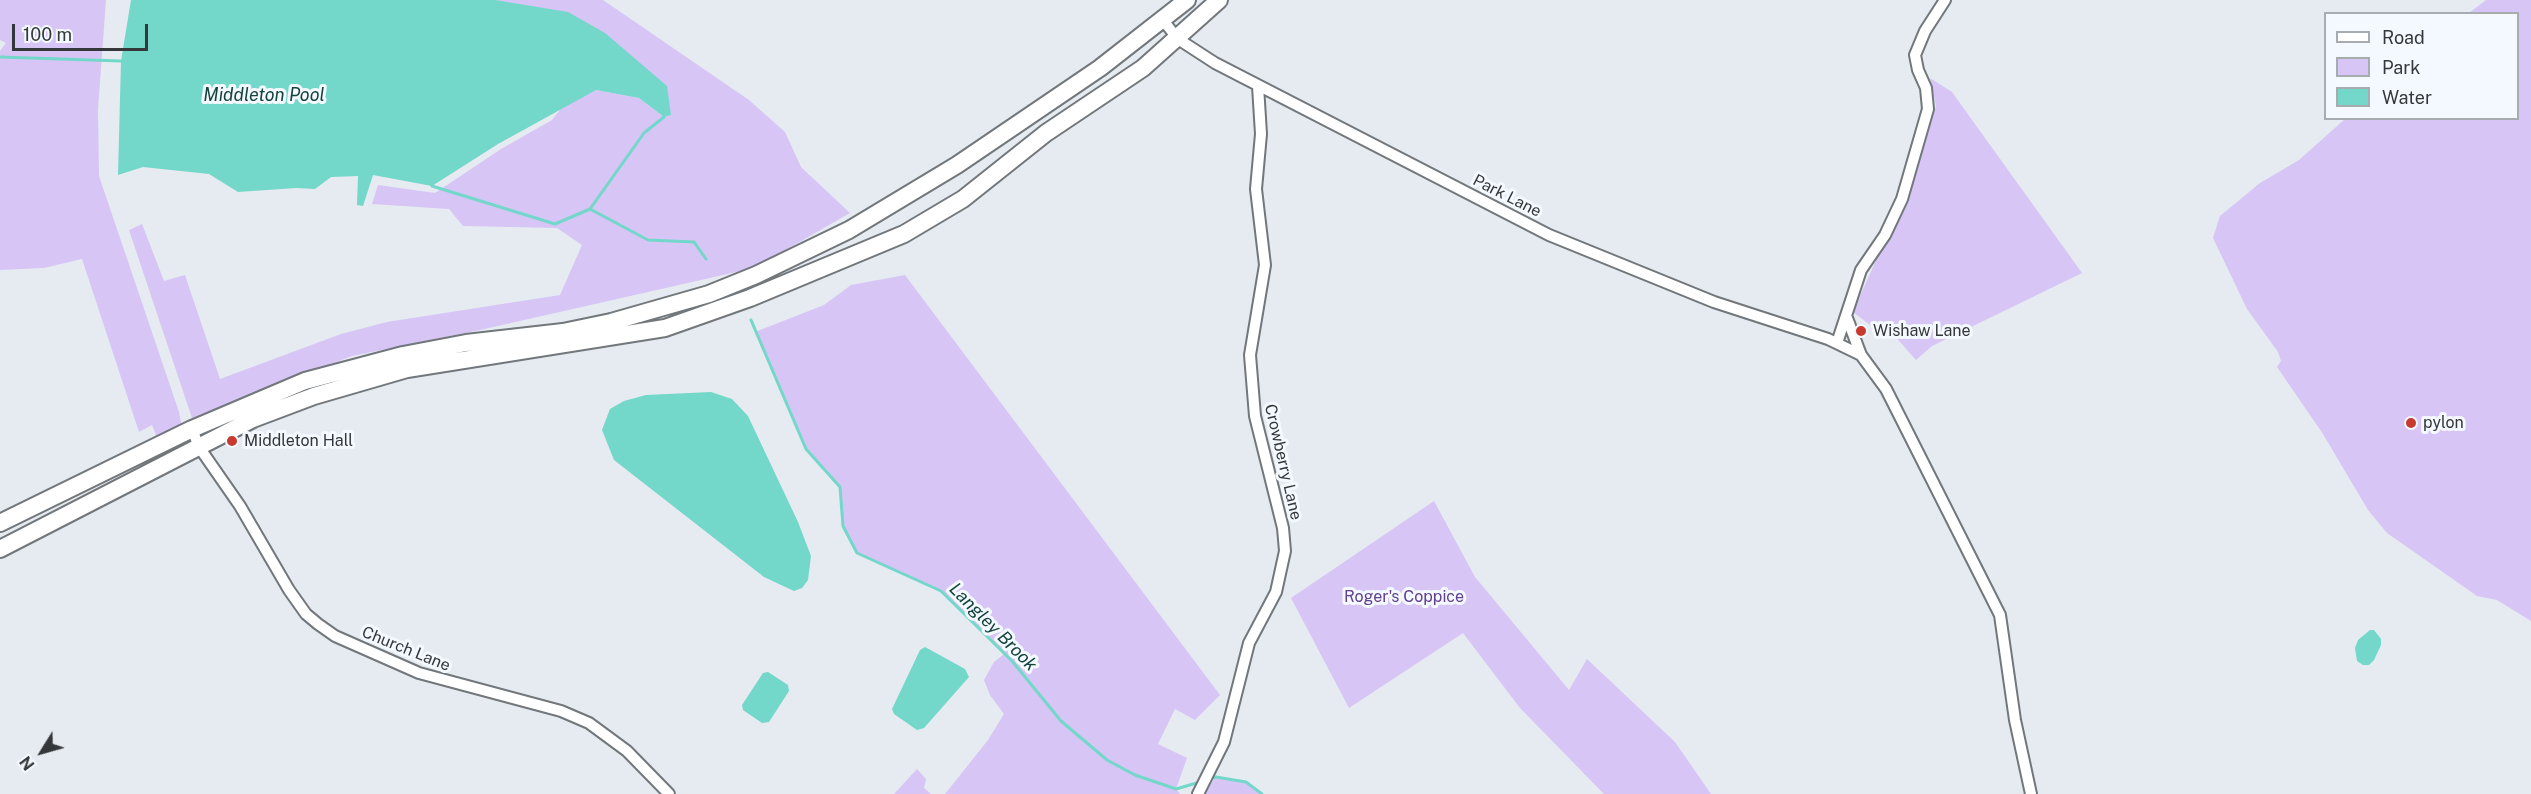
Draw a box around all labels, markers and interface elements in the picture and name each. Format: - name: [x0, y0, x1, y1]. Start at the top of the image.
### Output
- scale bar: [15, 12, 152, 50]
- legend: [2324, 12, 2519, 120]
- text: 100 m: [23, 24, 72, 45]
- text: Road: [2382, 27, 2425, 48]
- text: Park: [2382, 57, 2420, 78]
- water label: Middleton Pool: [203, 84, 325, 106]
- text: Water: [2382, 87, 2432, 108]
- street label: Park Lane: [1470, 171, 1544, 221]
- place label: Wishaw Lane: [1873, 321, 1971, 341]
- marker: Wishaw Lane: [1854, 324, 1868, 338]
- street label: Crowberry Lane: [1260, 402, 1306, 522]
- place label: pylon: [2423, 413, 2464, 433]
- marker: pylon: [2404, 416, 2418, 430]
- place label: Middleton Hall: [244, 431, 353, 451]
- marker: Middleton Hall: [225, 434, 239, 448]
- water label: Langley Brook: [944, 578, 1042, 676]
- park label: Roger's Coppice: [1344, 587, 1464, 607]
- street label: Church Lane: [359, 623, 453, 675]
- north arrow: [12, 722, 72, 782]
- text: N: [16, 752, 39, 774]

